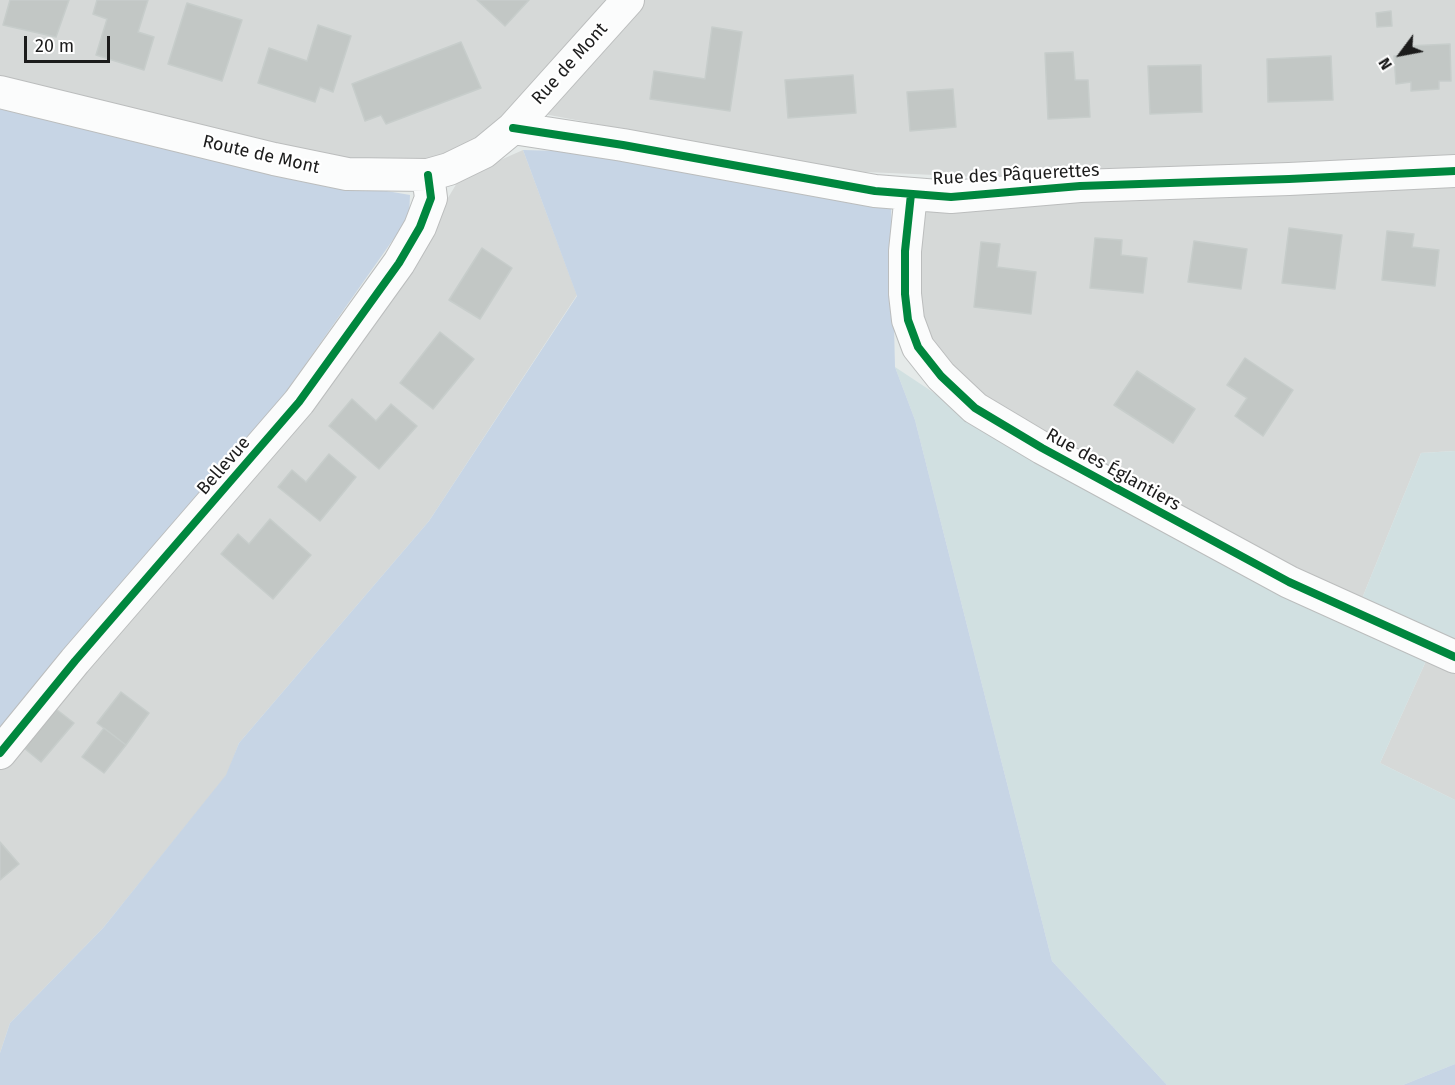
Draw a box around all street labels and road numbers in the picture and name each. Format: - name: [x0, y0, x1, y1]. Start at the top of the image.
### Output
- street label: Rue de Mont: [528, 19, 612, 109]
- street label: Route de Mont: [200, 131, 322, 179]
- street label: Rue des Pâquerettes: [932, 160, 1100, 190]
- street label: Rue des Églantiers: [1042, 424, 1184, 516]
- street label: Bellevue: [193, 432, 255, 500]

